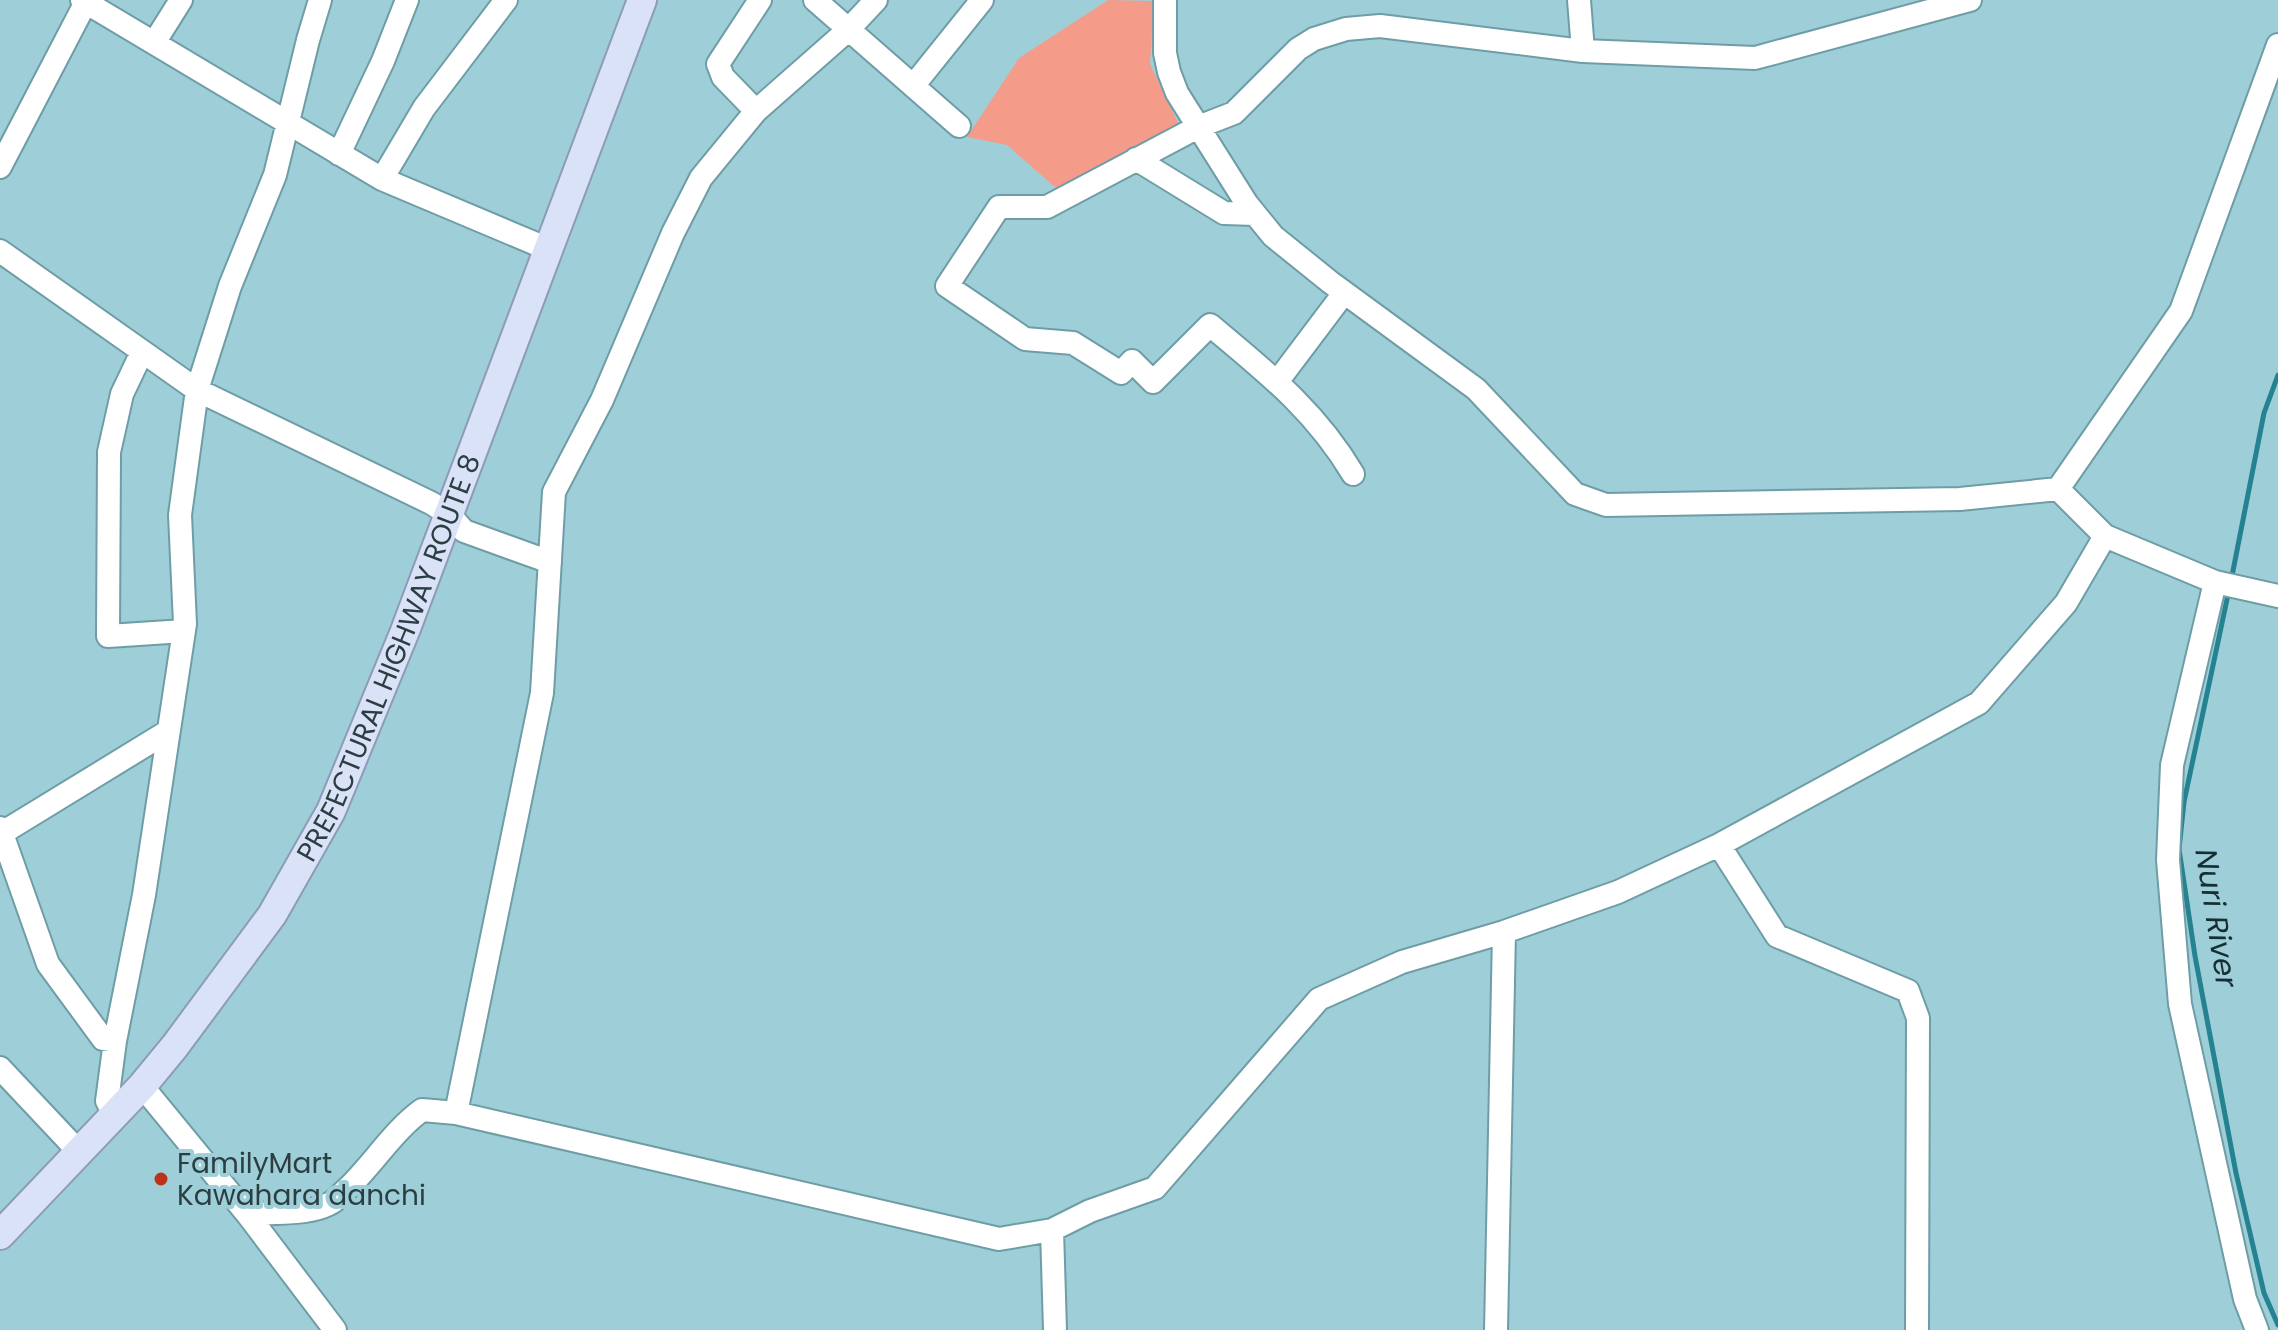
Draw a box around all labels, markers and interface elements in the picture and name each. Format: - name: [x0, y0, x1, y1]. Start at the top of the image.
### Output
- street label: PREFECTURAL HIGHWAY ROUTE 8: [287, 448, 490, 869]
- water label: Nuri River: [2184, 845, 2249, 991]
- place label: FamilyMart Kawahara danchi: [177, 1144, 426, 1215]
- marker: FamilyMart Kawahara danchi: [152, 1170, 170, 1188]

